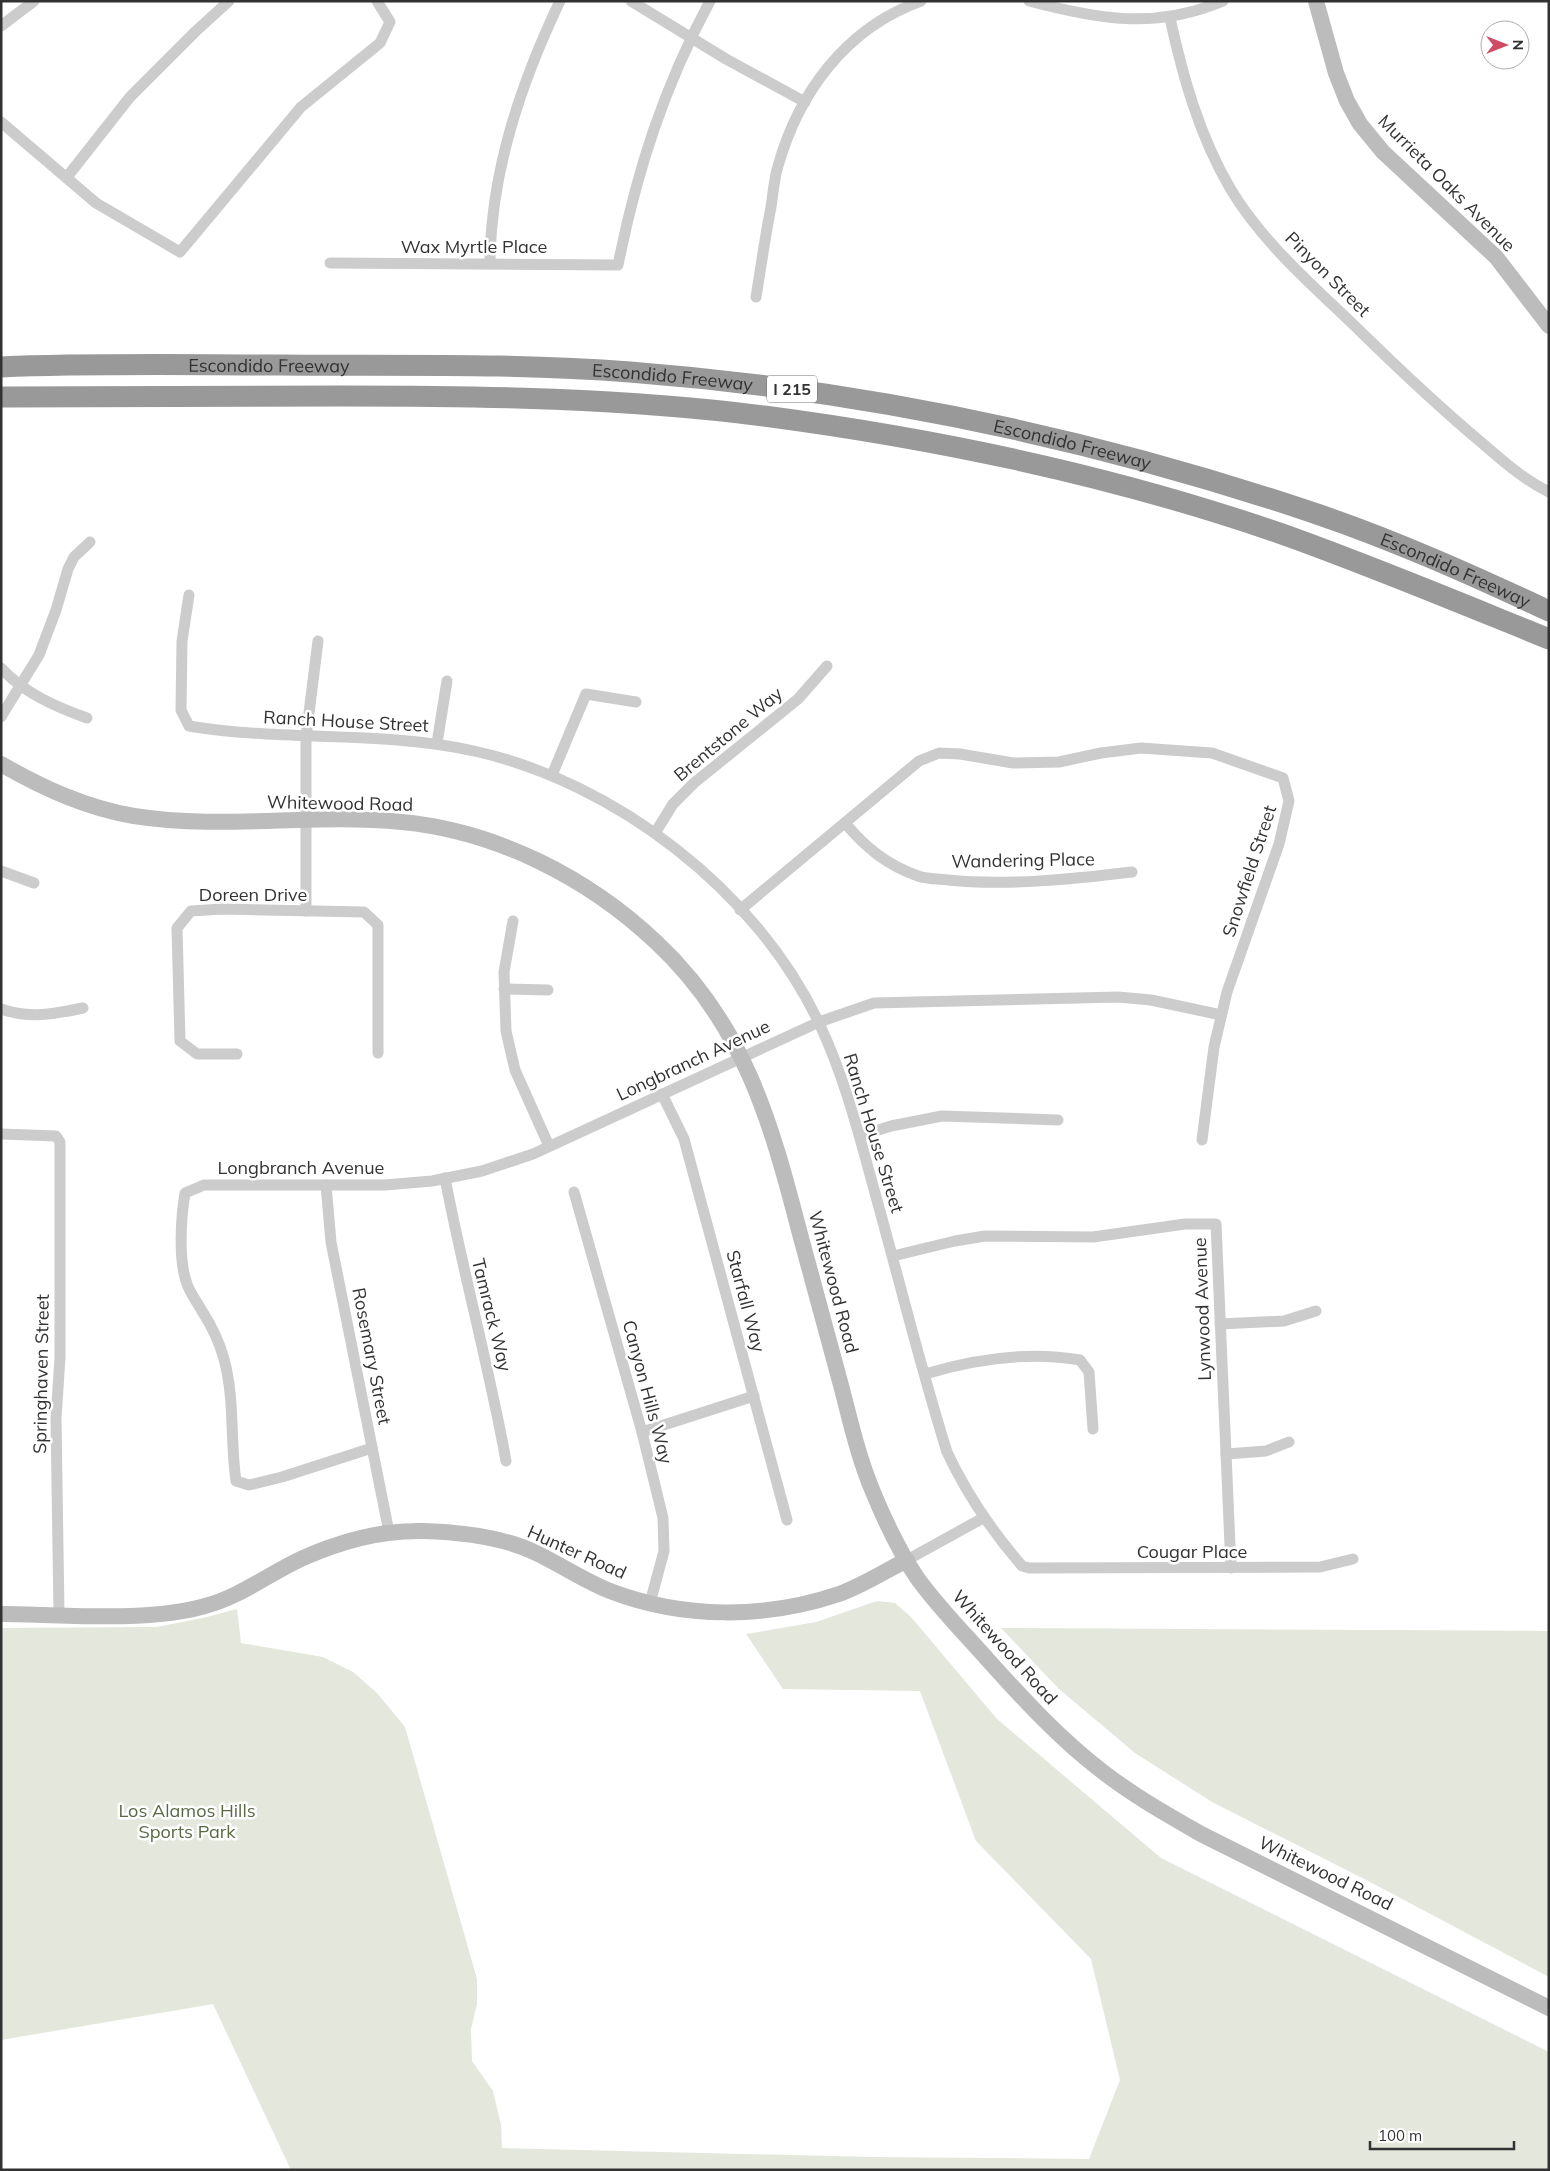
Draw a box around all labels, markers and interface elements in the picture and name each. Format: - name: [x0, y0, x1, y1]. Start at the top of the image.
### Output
- north arrow: [1480, 20, 1530, 70]
- text: N: [1509, 40, 1527, 50]
- street label: Murrieta Oaks Avenue: [1373, 109, 1521, 257]
- street label: Pinyon Street: [1281, 227, 1375, 321]
- street label: Wax Myrtle Place: [401, 235, 547, 258]
- street label: Escondido Freeway: [188, 353, 350, 377]
- street label: Escondido Freeway: [591, 358, 755, 396]
- road number: I 215: [767, 376, 817, 402]
- street label: Escondido Freeway: [992, 414, 1154, 474]
- street label: Escondido Freeway: [1377, 527, 1535, 613]
- street label: Brentstone Way: [669, 682, 787, 786]
- street label: Ranch House Street: [263, 705, 429, 737]
- street label: Whitewood Road: [267, 790, 413, 816]
- street label: Snowfield Street: [1217, 802, 1281, 940]
- street label: Wandering Place: [951, 847, 1095, 873]
- street label: Doreen Drive: [199, 883, 307, 906]
- street label: Longbranch Avenue: [613, 1014, 773, 1106]
- street label: Ranch House Street: [839, 1050, 909, 1216]
- street label: Longbranch Avenue: [218, 1156, 384, 1179]
- street label: Whitewood Road: [804, 1208, 864, 1356]
- street label: Lynwood Avenue: [1188, 1237, 1216, 1381]
- street label: Starfall Way: [721, 1248, 771, 1355]
- street label: Tamrack Way: [467, 1256, 517, 1374]
- street label: Rosemary Street: [347, 1286, 397, 1426]
- street label: Springhaven Street: [28, 1294, 54, 1454]
- street label: Canyon Hills Way: [618, 1318, 678, 1467]
- street label: Hunter Road: [524, 1520, 630, 1584]
- street label: Cougar Place: [1137, 1540, 1247, 1563]
- street label: Whitewood Road: [947, 1585, 1063, 1709]
- park label: Los Alamos Hills Sports Park: [118, 1799, 256, 1843]
- street label: Whitewood Road: [1255, 1831, 1397, 1915]
- scale bar: [1370, 2118, 1514, 2150]
- text: 100 m: [1378, 2126, 1422, 2145]

